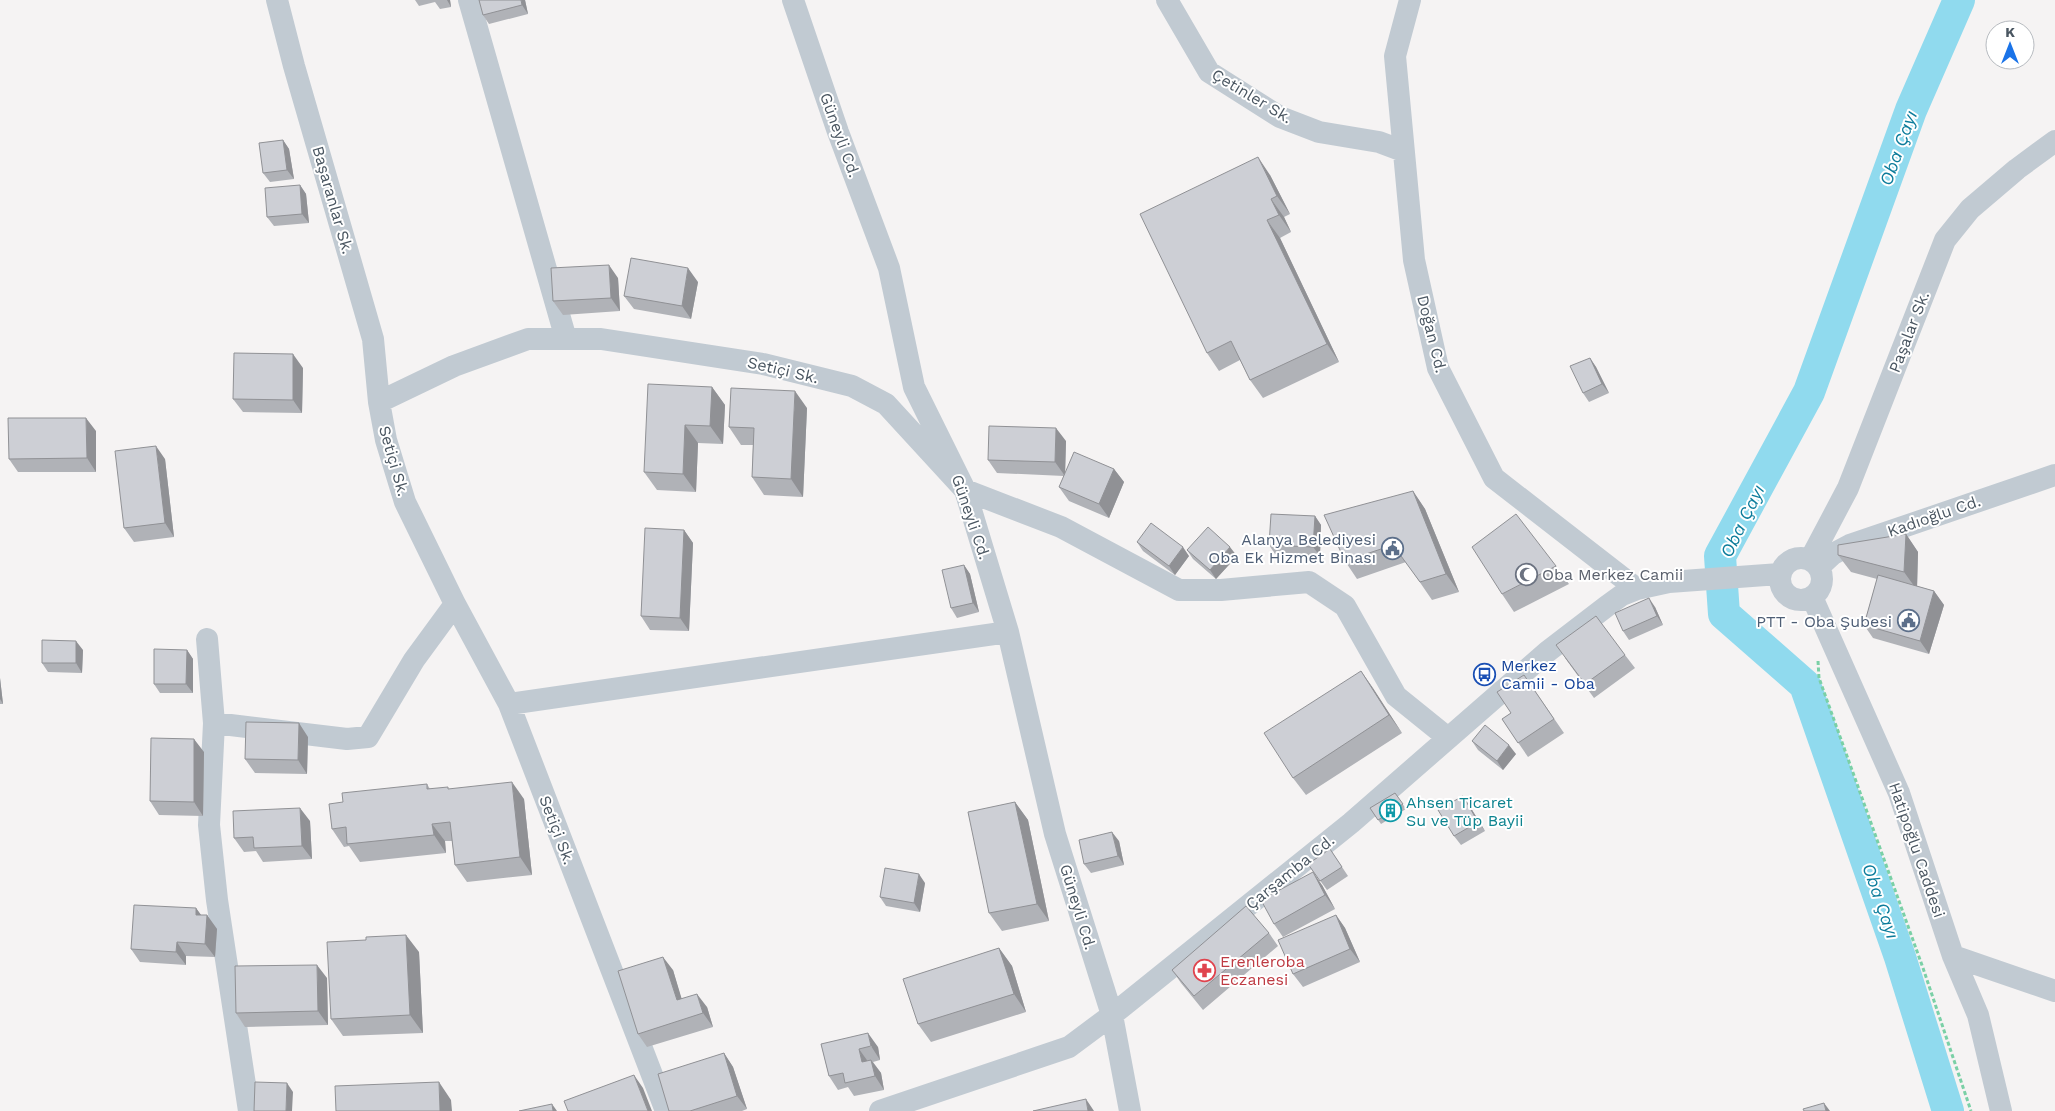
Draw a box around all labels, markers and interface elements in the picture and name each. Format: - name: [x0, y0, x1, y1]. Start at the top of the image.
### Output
- north arrow: [1985, 20, 2035, 70]
- text: K: [2005, 24, 2015, 40]
- street label: Çetinler Sk.: [1208, 65, 1296, 127]
- street label: Güneyli Cd.: [816, 90, 864, 180]
- water label: Oba Çayı: [1875, 107, 1921, 188]
- street label: Başaranlar Sk.: [309, 144, 357, 256]
- street label: Paşalar Sk.: [1885, 289, 1933, 375]
- street label: Doğan Cd.: [1413, 293, 1451, 375]
- street label: Setiçi Sk.: [746, 353, 820, 387]
- street label: Setiçi Sk.: [375, 424, 413, 498]
- street label: Güneyli Cd.: [948, 472, 994, 562]
- water label: Oba Çayı: [1715, 481, 1769, 561]
- street label: Kadıoğlu Cd.: [1885, 491, 1983, 541]
- place label: Alanya Belediyesi Oba Ek Hizmet Binası: [1208, 530, 1376, 567]
- public building icon: Alanya Belediyesi Oba Ek Hizmet Binası: [1380, 536, 1404, 560]
- mosque icon: Oba Merkez Camii: [1514, 562, 1538, 586]
- place label: Oba Merkez Camii: [1542, 565, 1683, 584]
- public building icon: PTT - Oba Şubesi: [1896, 609, 1920, 633]
- place label: PTT - Oba Şubesi: [1756, 612, 1892, 631]
- place label: Merkez Camii - Oba: [1501, 656, 1595, 693]
- bus stop icon: Merkez Camii - Oba: [1473, 662, 1497, 686]
- street label: Hatipoğlu Caddesi: [1885, 780, 1949, 920]
- street label: Setiçi Sk.: [535, 793, 579, 867]
- place label: Ahsen Ticaret Su ve Tüp Bayii: [1406, 793, 1523, 830]
- building icon: Ahsen Ticaret Su ve Tüp Bayii: [1378, 799, 1402, 823]
- street label: Çarşamba Cd.: [1242, 831, 1338, 913]
- water label: Oba Çayı: [1858, 861, 1904, 942]
- street label: Güneyli Cd.: [1056, 862, 1100, 952]
- place label: Erenleroba Eczanesi: [1220, 952, 1305, 989]
- pharmacy icon: Erenleroba Eczanesi: [1192, 958, 1216, 982]

